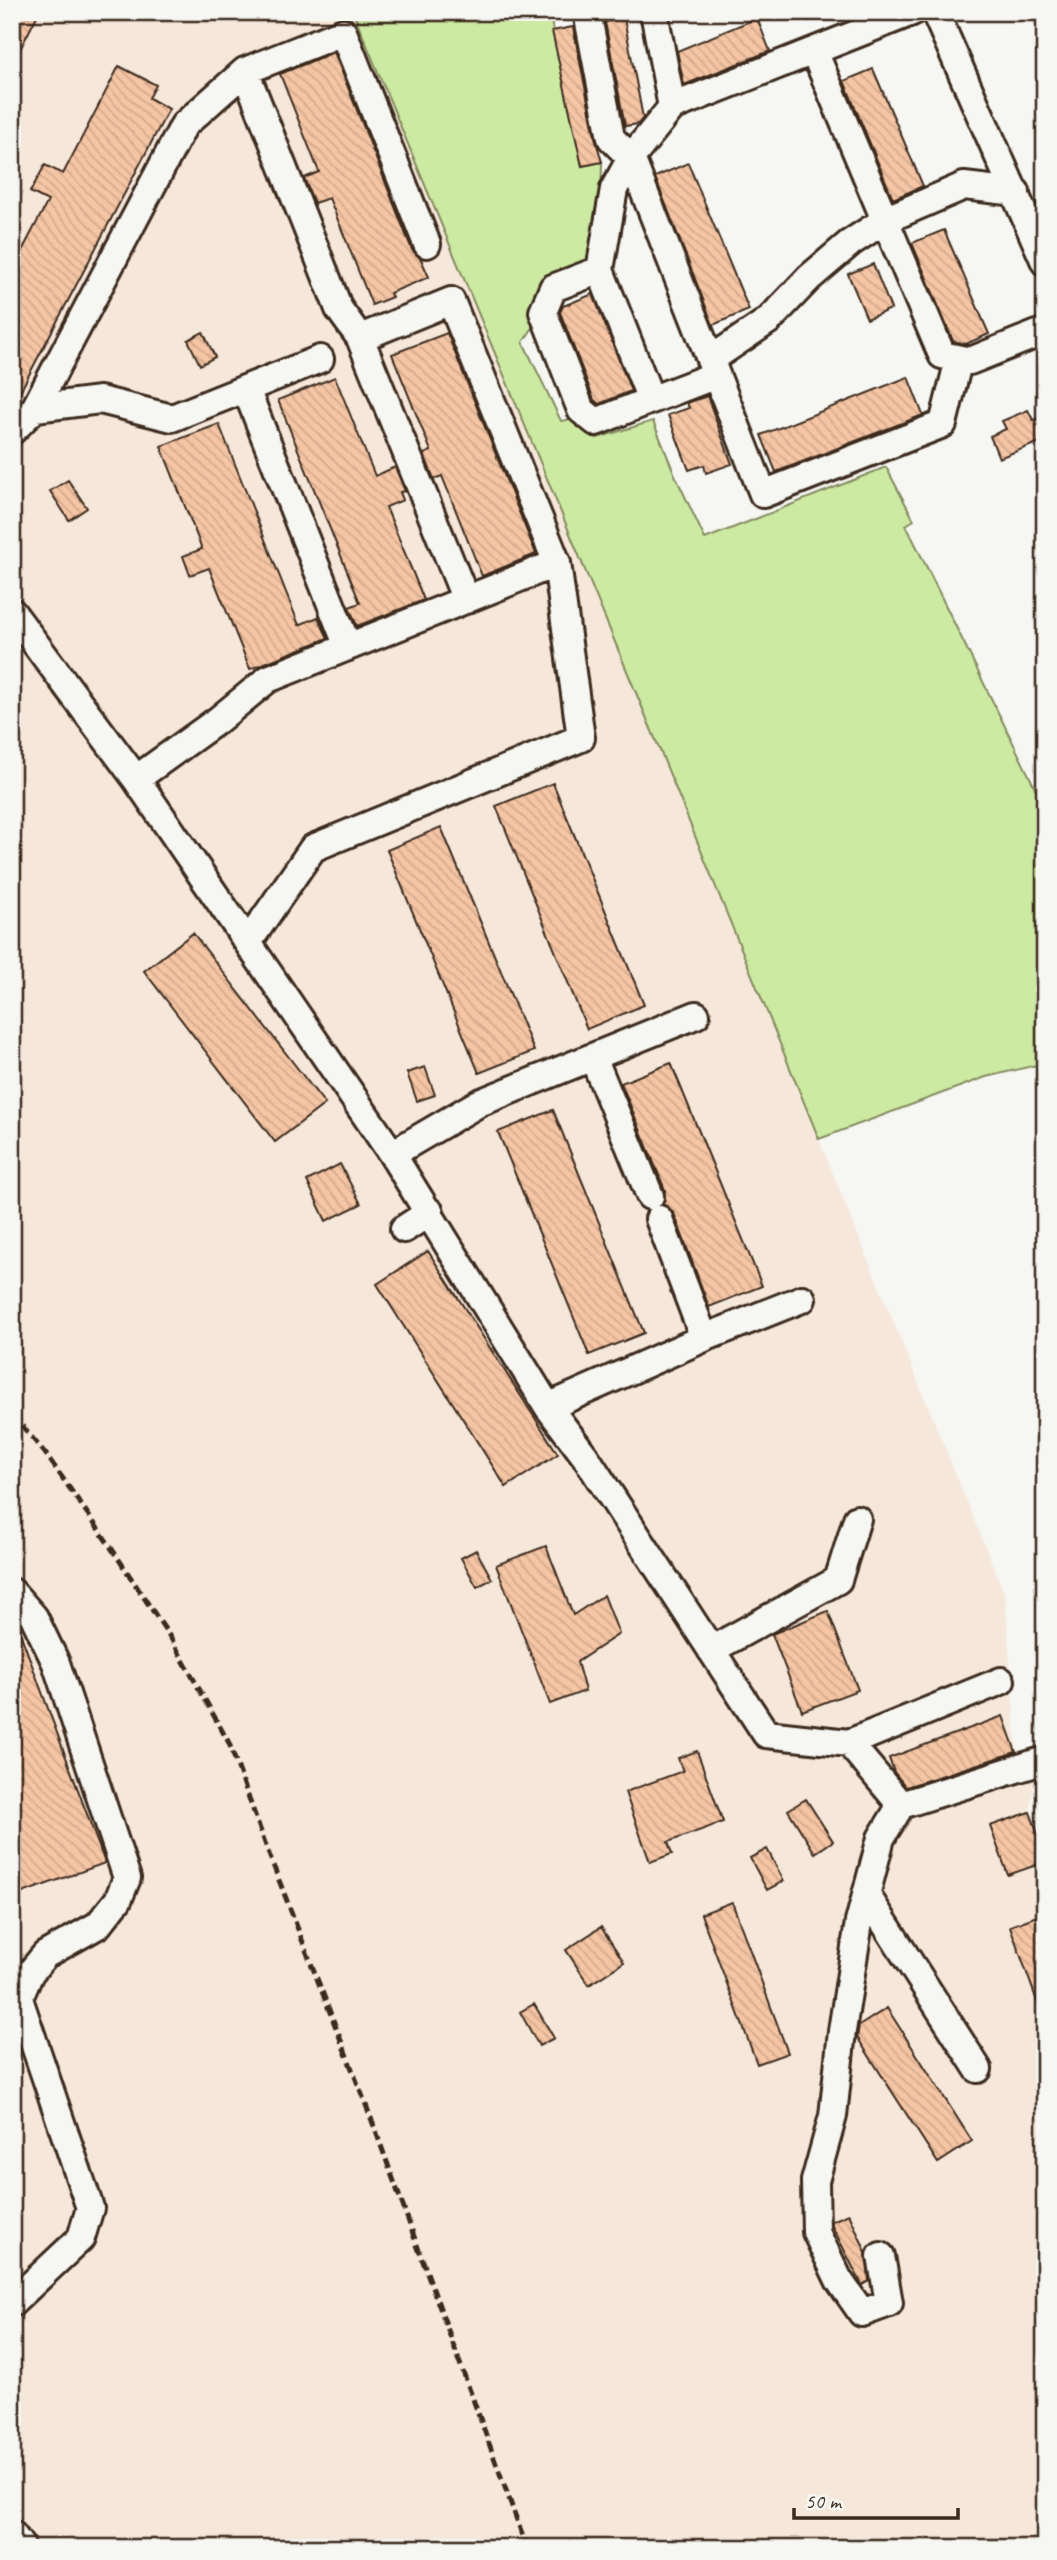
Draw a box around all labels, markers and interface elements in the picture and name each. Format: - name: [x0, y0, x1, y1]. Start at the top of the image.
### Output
- scale bar: [794, 2476, 959, 2520]
- text: 50 m: [805, 2488, 843, 2514]

